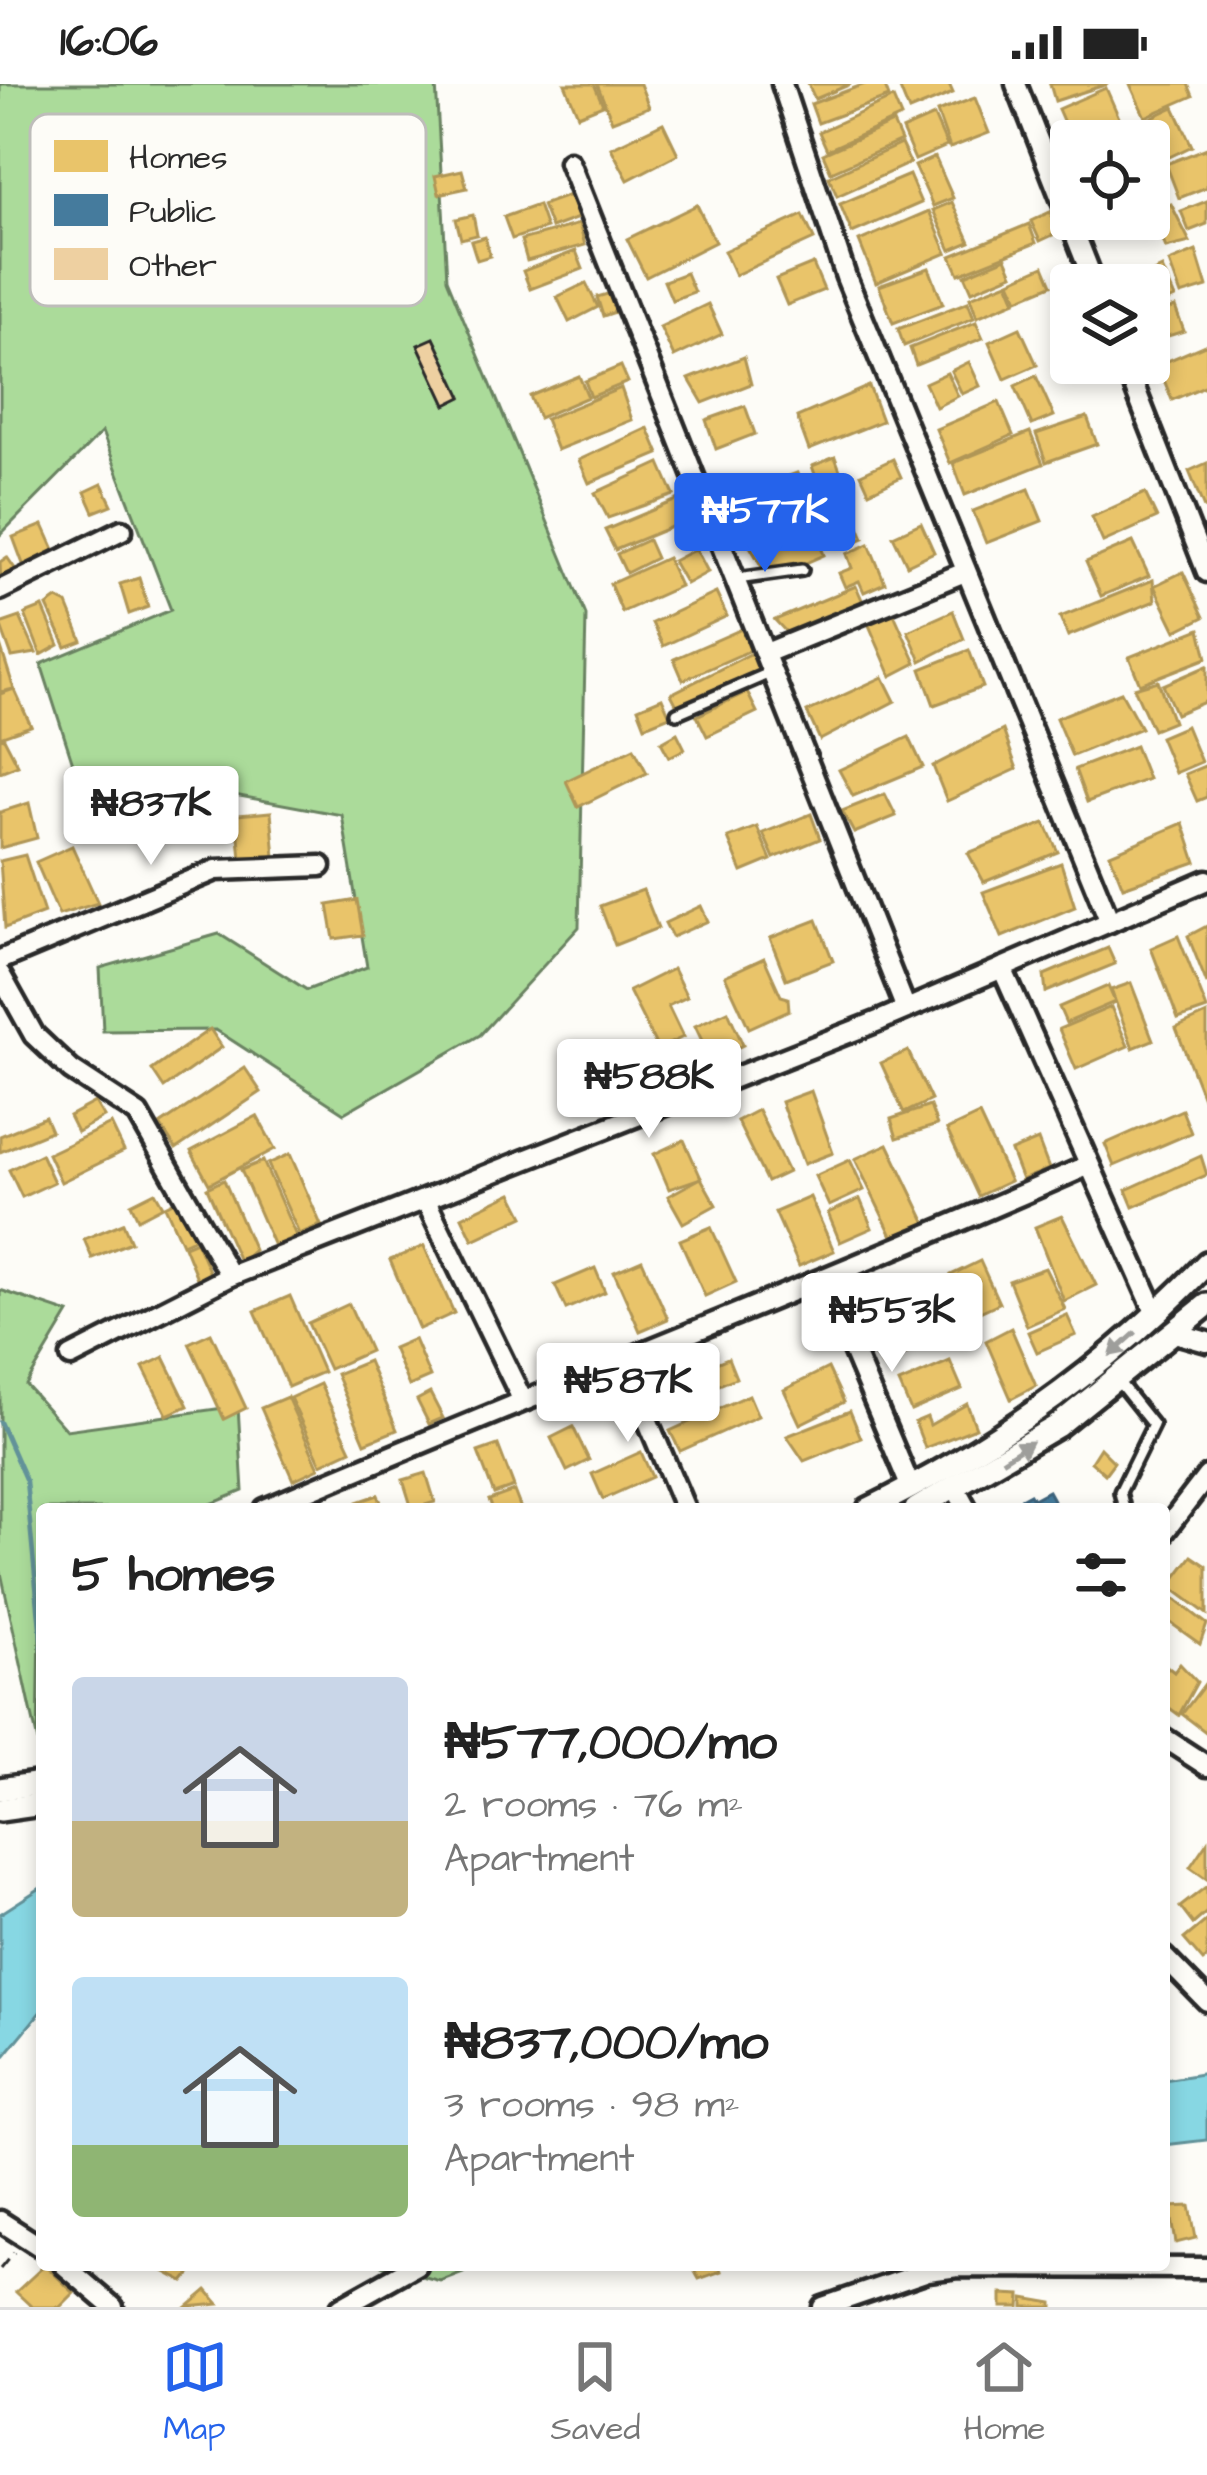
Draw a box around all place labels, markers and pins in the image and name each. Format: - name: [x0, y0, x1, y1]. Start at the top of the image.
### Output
- pin: ₦577K: [681, 473, 849, 575]
- pin: ₦837K: [67, 766, 235, 868]
- pin: ₦588K: [565, 1039, 733, 1141]
- pin: ₦553K: [808, 1273, 976, 1375]
- pin: ₦587K: [544, 1343, 712, 1445]

